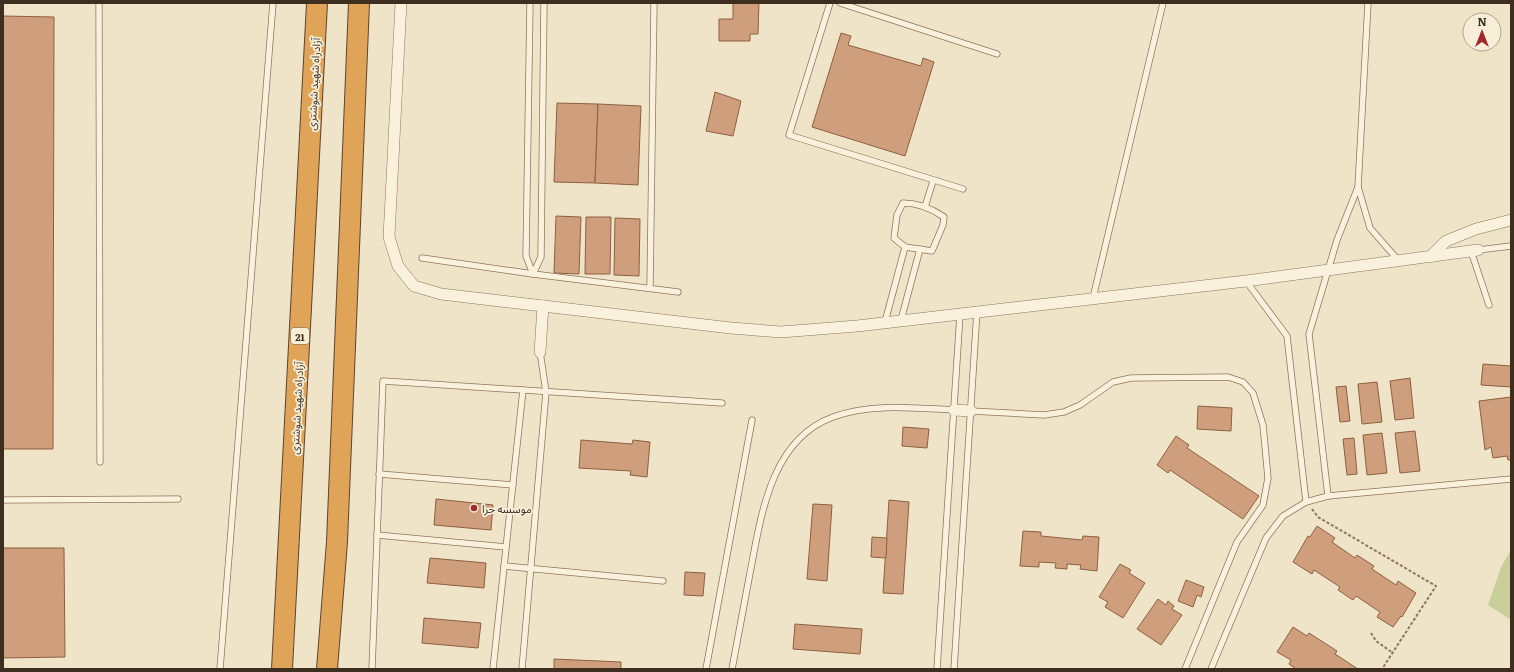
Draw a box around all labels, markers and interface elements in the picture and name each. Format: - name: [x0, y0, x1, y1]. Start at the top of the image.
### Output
- north arrow: [1462, 12, 1502, 52]
- text: N: [1477, 13, 1487, 29]
- street label: آزادراه شهید شوشتری: [303, 36, 324, 131]
- road number: 21: [291, 328, 309, 344]
- street label: آزادراه شهید شوشتری: [286, 360, 307, 455]
- place label: موسسه حرا: [482, 500, 532, 516]
- marker: موسسه حرا: [469, 503, 479, 513]

